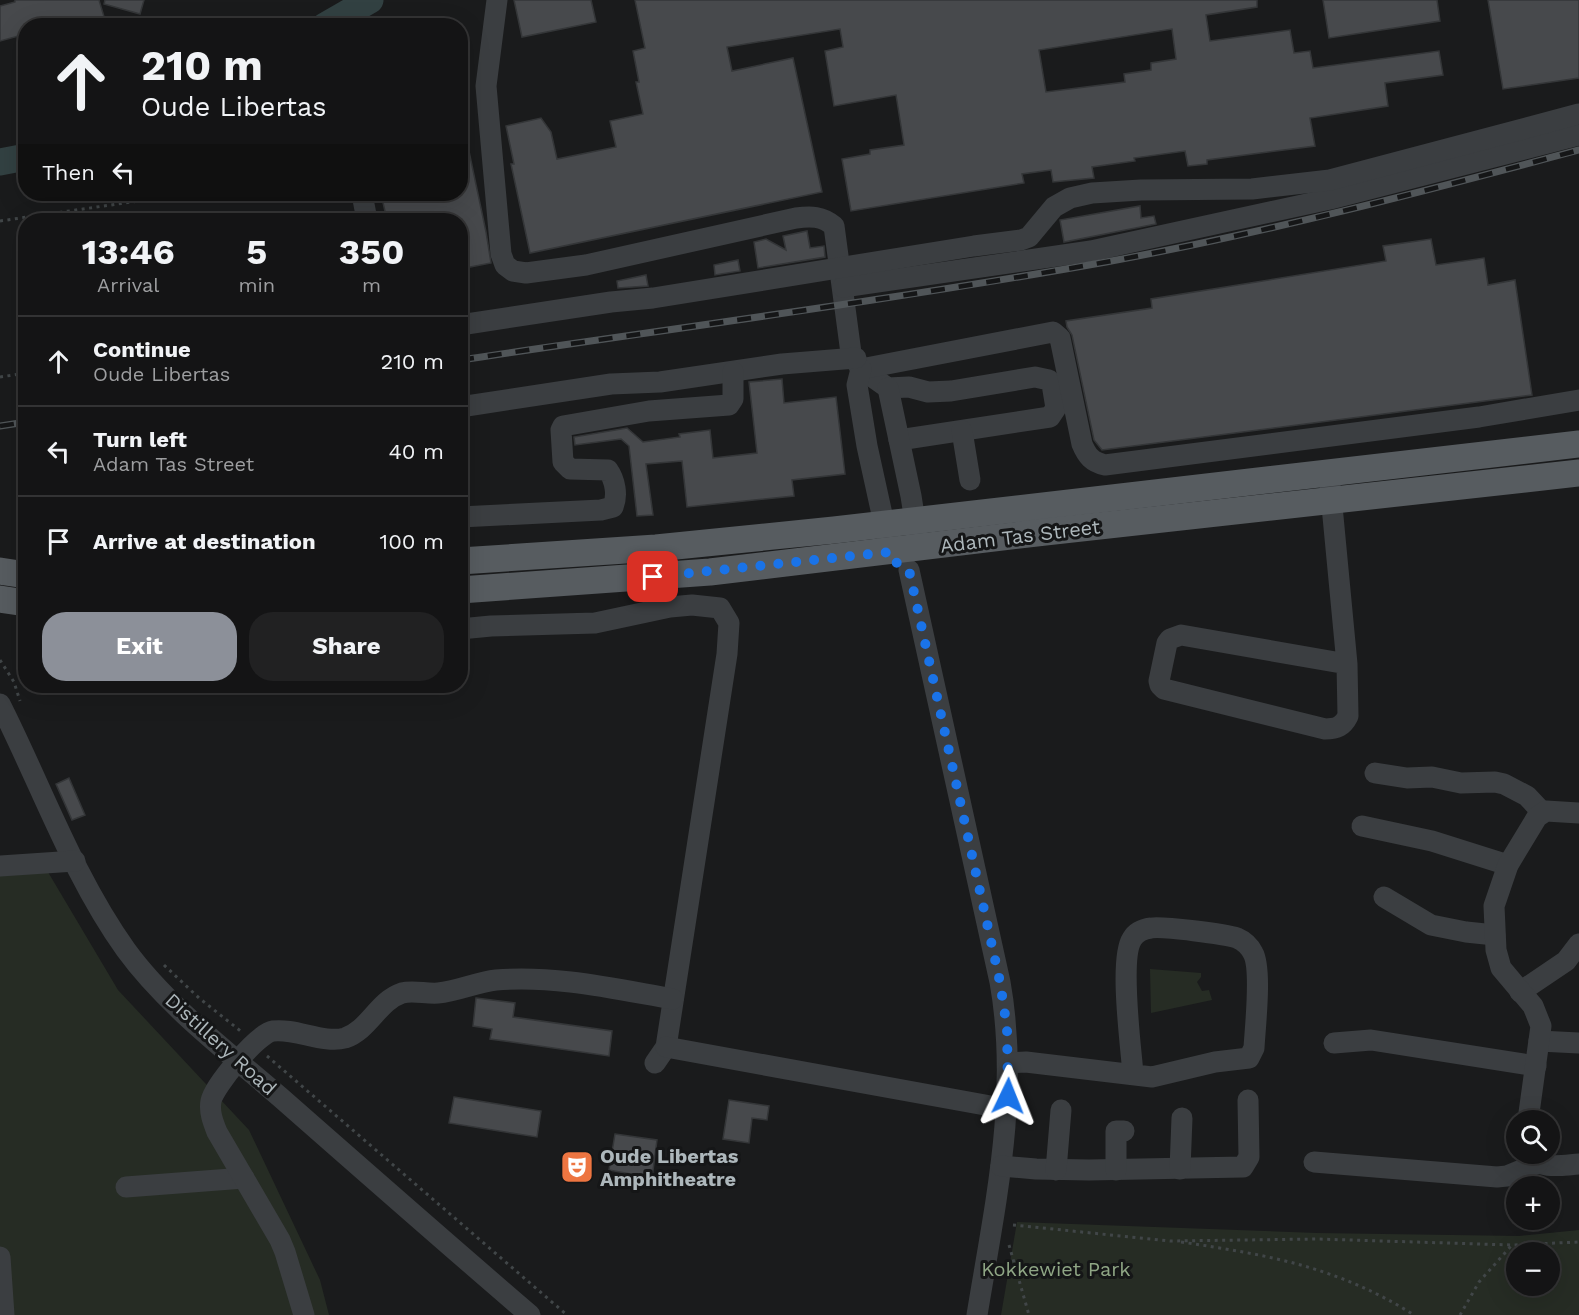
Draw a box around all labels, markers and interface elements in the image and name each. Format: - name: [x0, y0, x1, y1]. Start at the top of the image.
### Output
- text: 210 m: [141, 41, 263, 90]
- icon: ahead: [42, 42, 120, 120]
- text: Oude Libertas: [141, 91, 326, 123]
- icon: left: [107, 156, 140, 189]
- text: Then: [42, 160, 95, 185]
- text: 13:46: [82, 231, 175, 273]
- text: 5: [246, 231, 267, 273]
- text: 350: [339, 231, 404, 273]
- text: Arrival: [97, 273, 159, 297]
- text: min: [238, 273, 275, 297]
- text: m: [362, 273, 381, 297]
- text: Continue: [93, 337, 191, 362]
- icon: ahead: [42, 345, 75, 378]
- text: 210 m: [380, 349, 444, 374]
- text: Oude Libertas: [93, 362, 230, 386]
- text: Turn left: [93, 427, 187, 452]
- icon: left: [42, 435, 75, 468]
- text: 40 m: [388, 439, 444, 464]
- text: Adam Tas Street: [93, 452, 254, 476]
- street label: Adam Tas Street: [939, 514, 1102, 558]
- icon: arrive: [42, 525, 75, 558]
- text: Arrive at destination: [93, 529, 316, 554]
- text: 100 m: [380, 529, 444, 554]
- pin: [627, 551, 678, 602]
- icon: arrive: [636, 560, 669, 593]
- button: Exit: [42, 612, 237, 681]
- button: Share: [249, 612, 444, 681]
- street label: Distillery Road: [160, 988, 282, 1100]
- position arrow: [976, 1064, 1040, 1128]
- map controls: [1506, 1110, 1560, 1296]
- button: search: [1506, 1110, 1560, 1164]
- place label: Oude Libertas Amphitheatre: [600, 1144, 739, 1191]
- theatre icon: Oude Libertas Amphitheatre: [559, 1149, 595, 1185]
- button: +: [1506, 1176, 1560, 1230]
- button: −: [1506, 1242, 1560, 1296]
- park label: Kokkewiet Park: [981, 1257, 1131, 1281]

